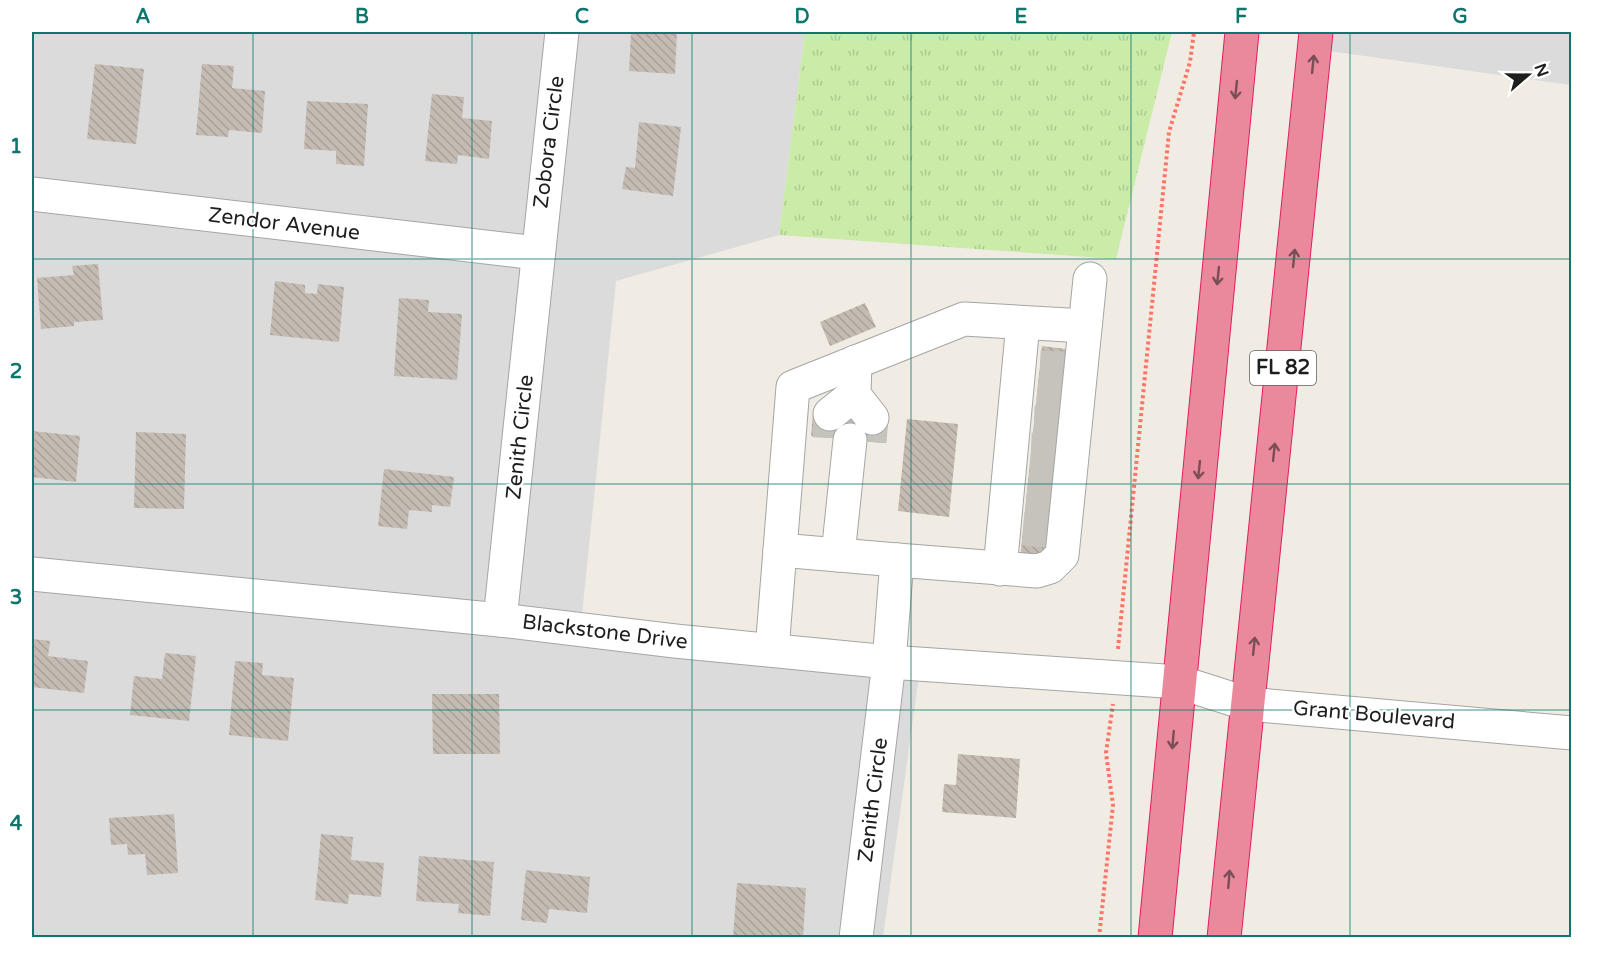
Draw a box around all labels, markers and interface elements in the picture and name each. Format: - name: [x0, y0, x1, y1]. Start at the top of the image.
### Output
- text: A: [136, 5, 151, 29]
- text: B: [355, 5, 369, 29]
- text: C: [575, 5, 589, 29]
- text: D: [794, 5, 810, 29]
- text: E: [1015, 5, 1028, 29]
- text: F: [1235, 5, 1247, 29]
- text: G: [1452, 5, 1468, 29]
- north arrow: [1498, 45, 1558, 105]
- one-way arrow: [1308, 54, 1319, 74]
- text: N: [1530, 61, 1553, 80]
- street label: Zobora Circle: [528, 74, 570, 210]
- one-way arrow: [1230, 79, 1241, 99]
- text: 1: [10, 135, 22, 159]
- street label: Zendor Avenue: [207, 202, 361, 246]
- one-way arrow: [1289, 248, 1300, 268]
- one-way arrow: [1212, 265, 1223, 285]
- road number: FL 82: [1250, 351, 1316, 385]
- text: 2: [10, 360, 22, 384]
- street label: Zenith Circle: [501, 373, 539, 501]
- one-way arrow: [1269, 442, 1280, 462]
- one-way arrow: [1193, 459, 1204, 479]
- text: 3: [10, 586, 22, 610]
- street label: Blackstone Drive: [521, 609, 689, 655]
- one-way arrow: [1249, 636, 1260, 656]
- street label: Grant Boulevard: [1292, 695, 1456, 735]
- one-way arrow: [1167, 730, 1178, 750]
- street label: Zenith Circle: [853, 736, 893, 864]
- text: 4: [10, 812, 23, 836]
- one-way arrow: [1224, 870, 1235, 890]

